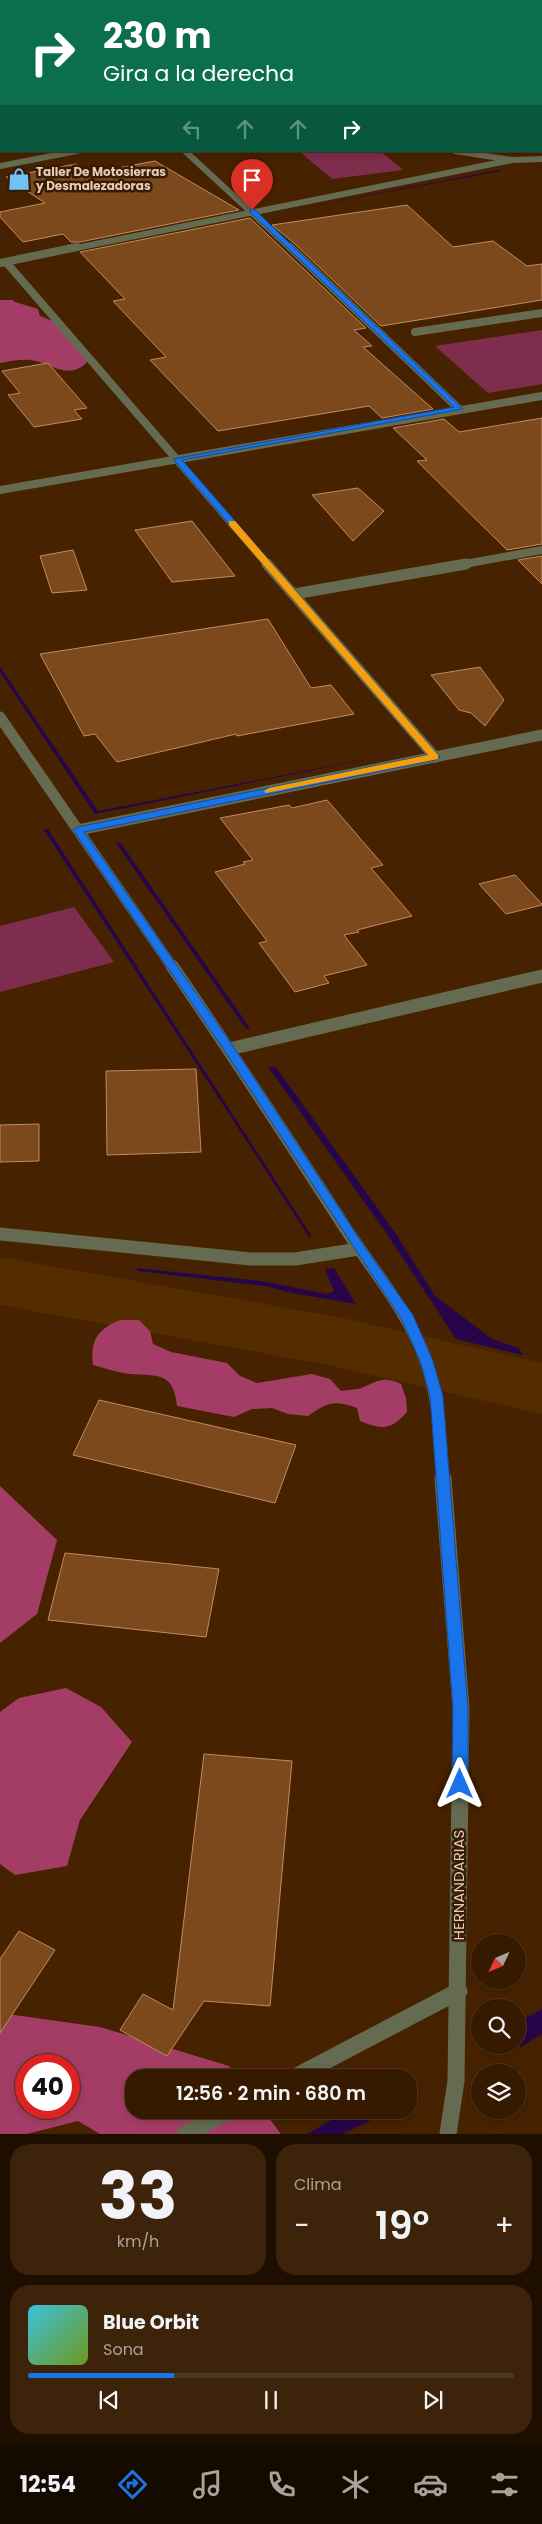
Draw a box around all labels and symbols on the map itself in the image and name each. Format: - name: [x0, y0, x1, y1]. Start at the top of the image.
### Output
- pin: [231, 159, 273, 210]
- place label: Taller De Motosierras y Desmalezadoras: [35, 163, 166, 194]
- shop icon: Taller De Motosierras y Desmalezadoras: [6, 166, 32, 192]
- position arrow: [433, 1757, 485, 1809]
- street label: HERNANDARIAS: [448, 1830, 469, 1940]
- north arrow: [471, 1934, 526, 1989]
- speed limit sign: 40: [15, 2054, 80, 2119]

